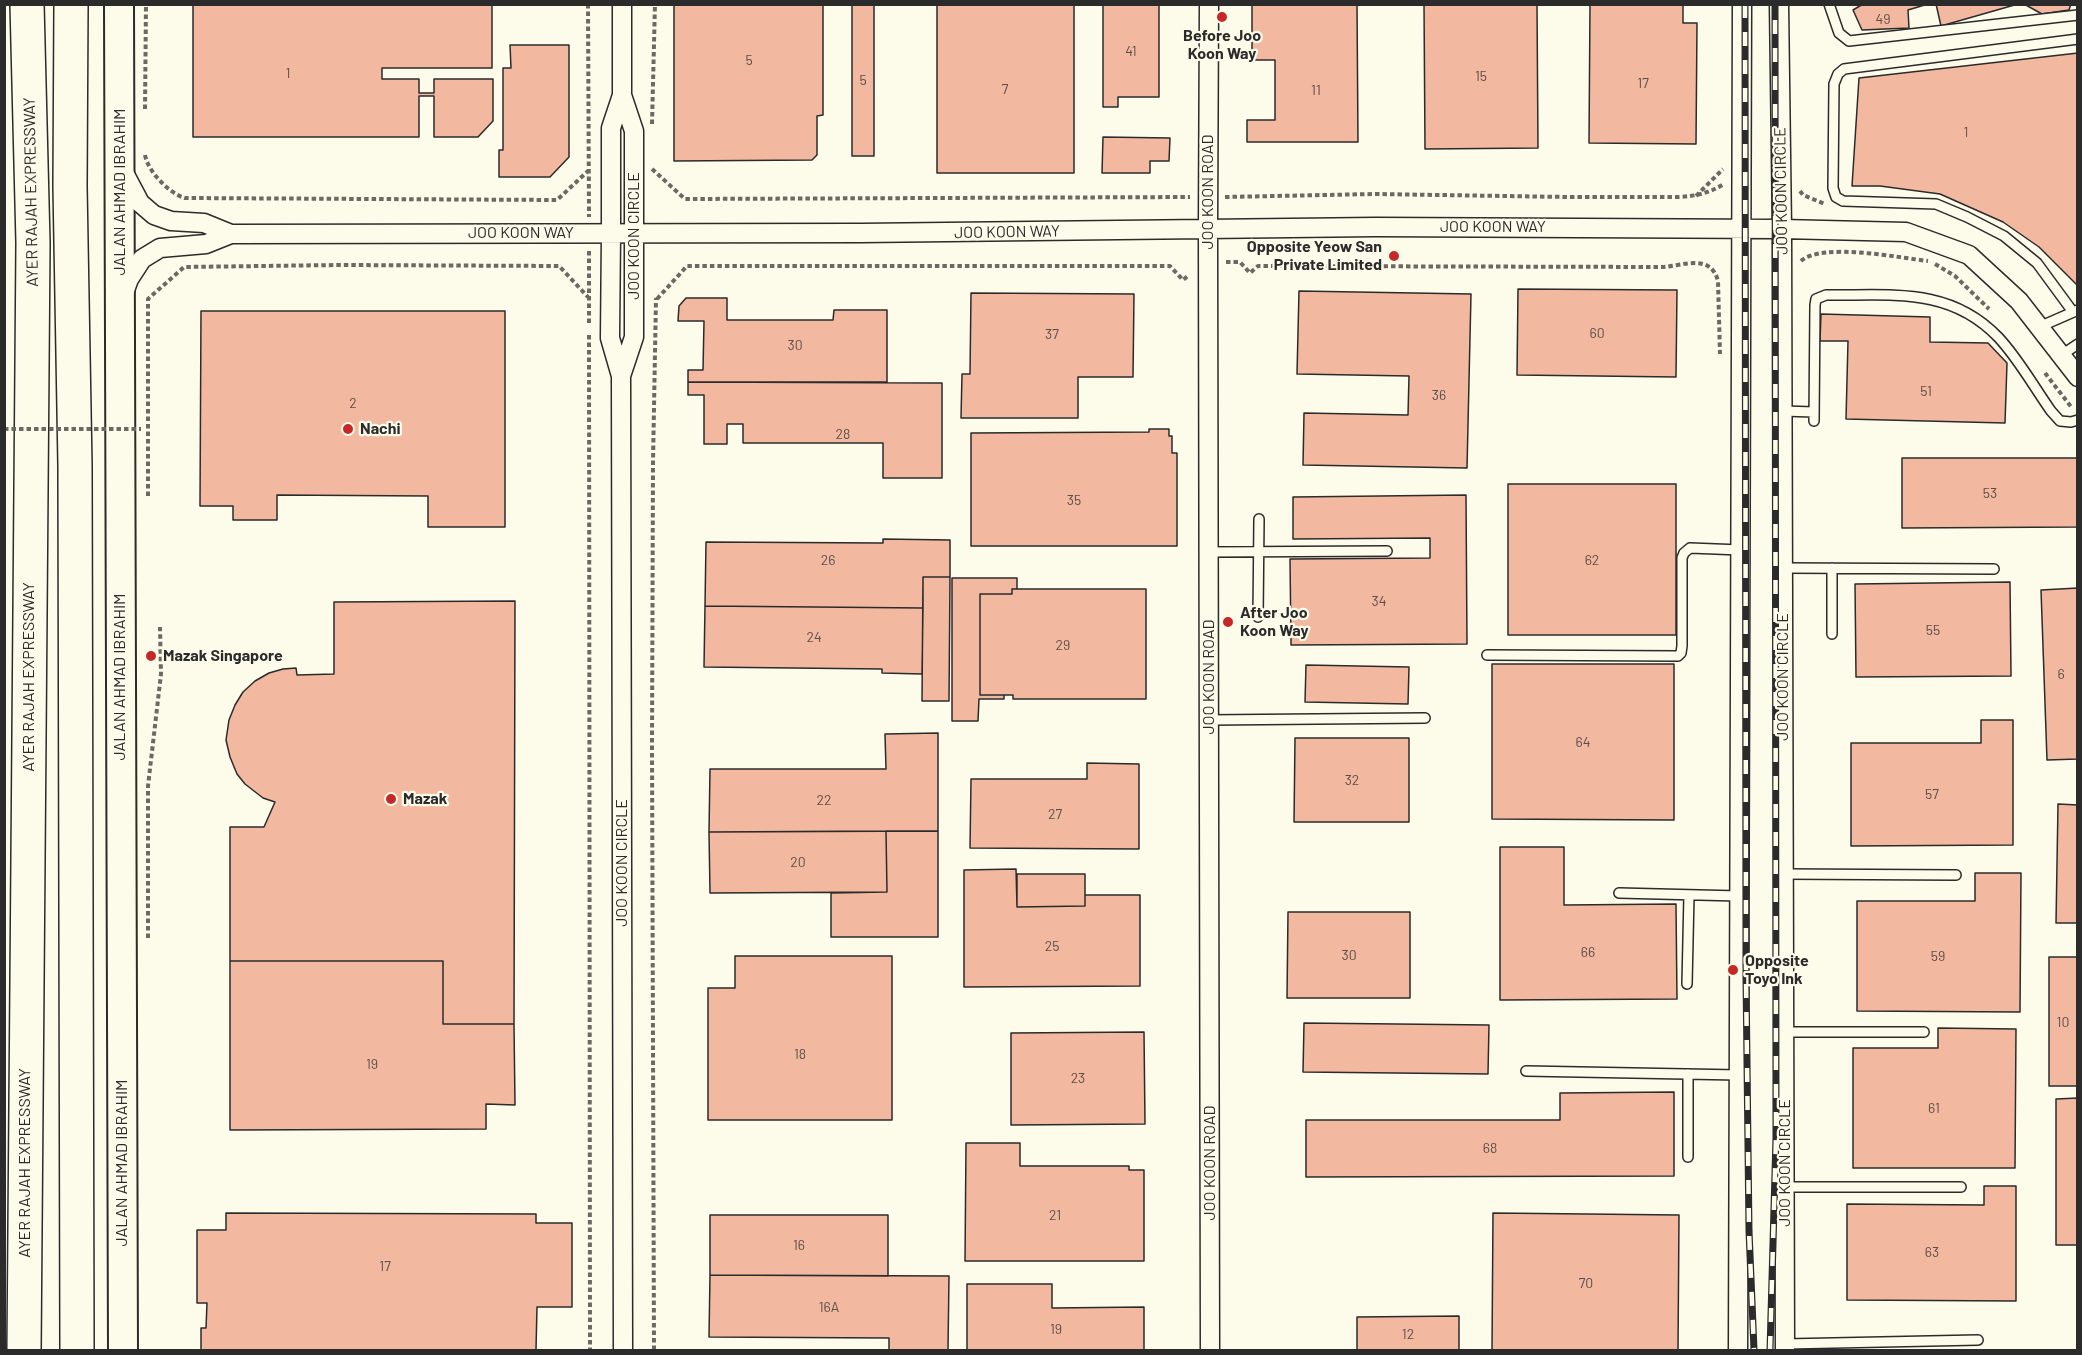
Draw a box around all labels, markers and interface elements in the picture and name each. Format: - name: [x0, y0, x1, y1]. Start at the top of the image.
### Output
- marker: Before Joo Koon Way: [1215, 10, 1229, 24]
- house number: 49: [1875, 11, 1891, 27]
- place label: Before Joo Koon Way: [1183, 26, 1261, 64]
- house number: 41: [1125, 43, 1137, 59]
- house number: 5: [745, 52, 753, 68]
- house number: 1: [286, 65, 290, 81]
- house number: 15: [1475, 68, 1487, 84]
- house number: 5: [859, 72, 867, 88]
- house number: 17: [1637, 75, 1649, 91]
- house number: 7: [1002, 81, 1008, 97]
- house number: 11: [1311, 82, 1321, 98]
- street label: AYER RAJAH EXPRESSWAY: [20, 97, 42, 287]
- street label: JALAN AHMAD IBRAHIM: [110, 108, 130, 276]
- house number: 1: [1964, 124, 1968, 140]
- street label: JOO KOON CIRCLE: [1770, 127, 1792, 255]
- street label: JOO KOON ROAD: [1198, 135, 1218, 249]
- street label: JOO KOON CIRCLE: [624, 172, 644, 300]
- street label: JOO KOON WAY: [1440, 217, 1546, 237]
- street label: JOO KOON WAY: [954, 221, 1060, 243]
- street label: JOO KOON WAY: [468, 223, 574, 243]
- place label: Opposite Yeow San Private Limited: [1247, 237, 1382, 275]
- marker: Opposite Yeow San Private Limited: [1387, 249, 1401, 263]
- house number: 60: [1589, 325, 1605, 341]
- house number: 37: [1045, 326, 1059, 342]
- house number: 30: [787, 337, 803, 353]
- house number: 51: [1920, 383, 1932, 399]
- house number: 36: [1432, 387, 1446, 403]
- house number: 2: [349, 395, 357, 411]
- place label: Nachi: [360, 419, 401, 439]
- marker: Nachi: [341, 422, 355, 436]
- house number: 28: [836, 426, 850, 442]
- house number: 53: [1983, 485, 1997, 501]
- house number: 35: [1067, 492, 1081, 508]
- house number: 26: [821, 552, 835, 568]
- house number: 62: [1585, 552, 1599, 568]
- street label: AYER RAJAH EXPRESSWAY: [19, 582, 39, 772]
- street label: JALAN AHMAD IBRAHIM: [110, 593, 130, 761]
- house number: 34: [1372, 593, 1386, 609]
- place label: After Joo Koon Way: [1240, 603, 1309, 641]
- street label: JOO KOON CIRCLE: [1773, 613, 1793, 741]
- marker: After Joo Koon Way: [1221, 615, 1235, 629]
- street label: JOO KOON ROAD: [1199, 620, 1219, 734]
- house number: 55: [1926, 622, 1940, 638]
- house number: 24: [806, 629, 822, 645]
- house number: 29: [1056, 637, 1070, 653]
- place label: Mazak Singapore: [163, 646, 283, 666]
- marker: Mazak Singapore: [144, 649, 158, 663]
- house number: 6: [2057, 666, 2065, 682]
- house number: 64: [1576, 734, 1590, 750]
- house number: 32: [1345, 772, 1359, 788]
- house number: 57: [1925, 786, 1939, 802]
- place label: Mazak: [403, 789, 447, 809]
- marker: Mazak: [384, 792, 398, 806]
- house number: 22: [816, 792, 832, 808]
- street label: JOO KOON CIRCLE: [612, 799, 632, 927]
- house number: 27: [1048, 806, 1062, 822]
- house number: 20: [790, 854, 806, 870]
- house number: 25: [1045, 938, 1059, 954]
- house number: 66: [1581, 944, 1595, 960]
- house number: 30: [1341, 947, 1357, 963]
- house number: 59: [1931, 948, 1945, 964]
- place label: Opposite Toyo Ink: [1745, 951, 1809, 989]
- marker: Opposite Toyo Ink: [1726, 963, 1740, 977]
- house number: 10: [2057, 1014, 2069, 1030]
- house number: 18: [794, 1046, 806, 1062]
- house number: 19: [366, 1056, 378, 1072]
- street label: AYER RAJAH EXPRESSWAY: [15, 1068, 35, 1258]
- house number: 23: [1071, 1070, 1085, 1086]
- street label: JALAN AHMAD IBRAHIM: [112, 1079, 132, 1247]
- street label: JOO KOON CIRCLE: [1775, 1099, 1795, 1227]
- house number: 61: [1928, 1100, 1940, 1116]
- street label: JOO KOON ROAD: [1200, 1106, 1220, 1220]
- house number: 68: [1483, 1140, 1497, 1156]
- house number: 21: [1049, 1207, 1061, 1223]
- house number: 16: [793, 1237, 805, 1253]
- house number: 63: [1925, 1244, 1939, 1260]
- house number: 17: [379, 1258, 391, 1274]
- house number: 70: [1579, 1275, 1593, 1291]
- house number: 16A: [819, 1299, 839, 1315]
- house number: 19: [1050, 1321, 1062, 1337]
- house number: 12: [1402, 1326, 1414, 1342]

